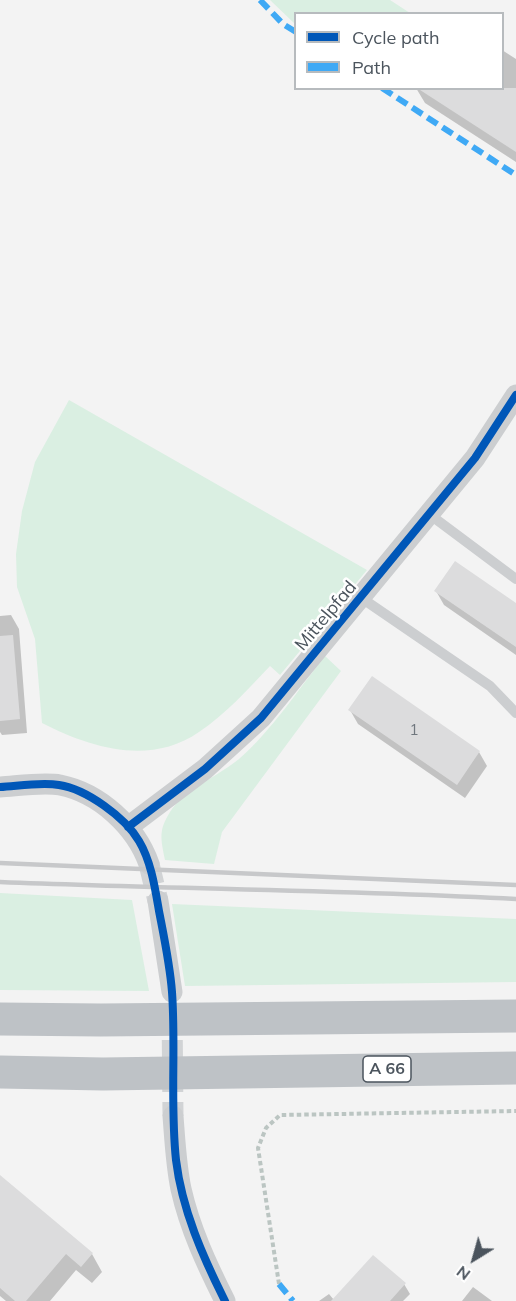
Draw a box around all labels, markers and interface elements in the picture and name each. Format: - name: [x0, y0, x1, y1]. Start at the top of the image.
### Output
- legend: [294, 12, 504, 90]
- text: Cycle path: [352, 26, 439, 49]
- text: Path: [352, 56, 391, 79]
- street label: Mittelpfad: [291, 577, 361, 655]
- house number: 1: [410, 721, 418, 739]
- road number: A 66: [363, 1056, 411, 1082]
- north arrow: [444, 1229, 504, 1289]
- text: N: [452, 1262, 474, 1285]

